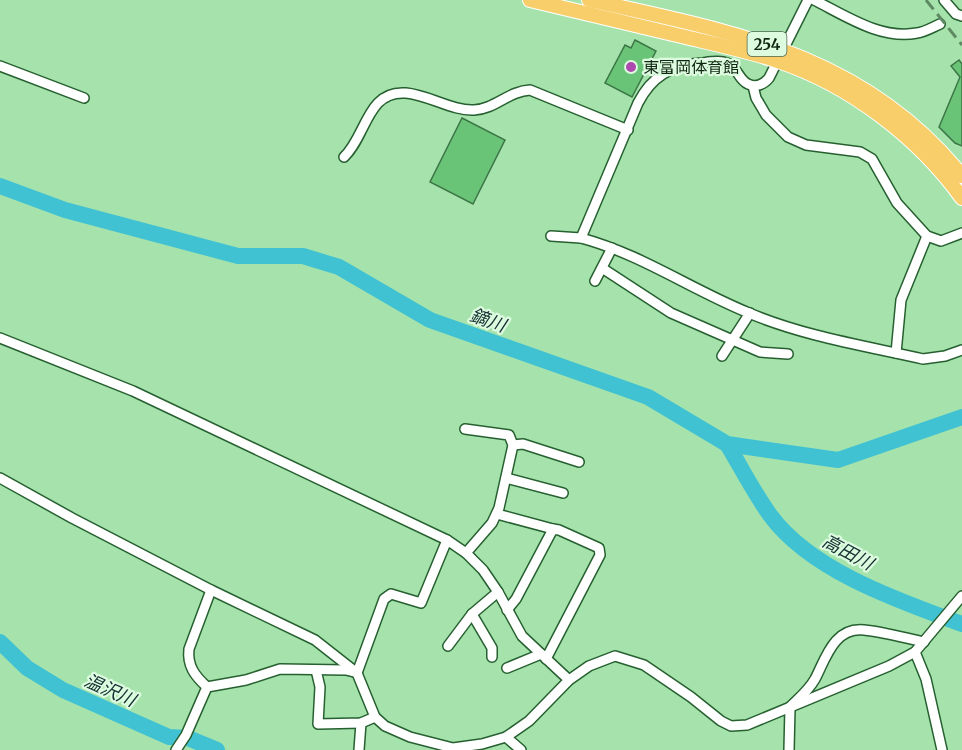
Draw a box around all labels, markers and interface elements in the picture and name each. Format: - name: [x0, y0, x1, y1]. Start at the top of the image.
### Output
- road number: 254: [748, 32, 786, 56]
- place label: 東富岡体育館: [643, 57, 739, 77]
- marker: 東富岡体育館: [624, 60, 638, 74]
- water label: 鏑川: [467, 303, 511, 337]
- water label: 高田川: [819, 529, 879, 576]
- water label: 温沢川: [81, 669, 141, 712]

